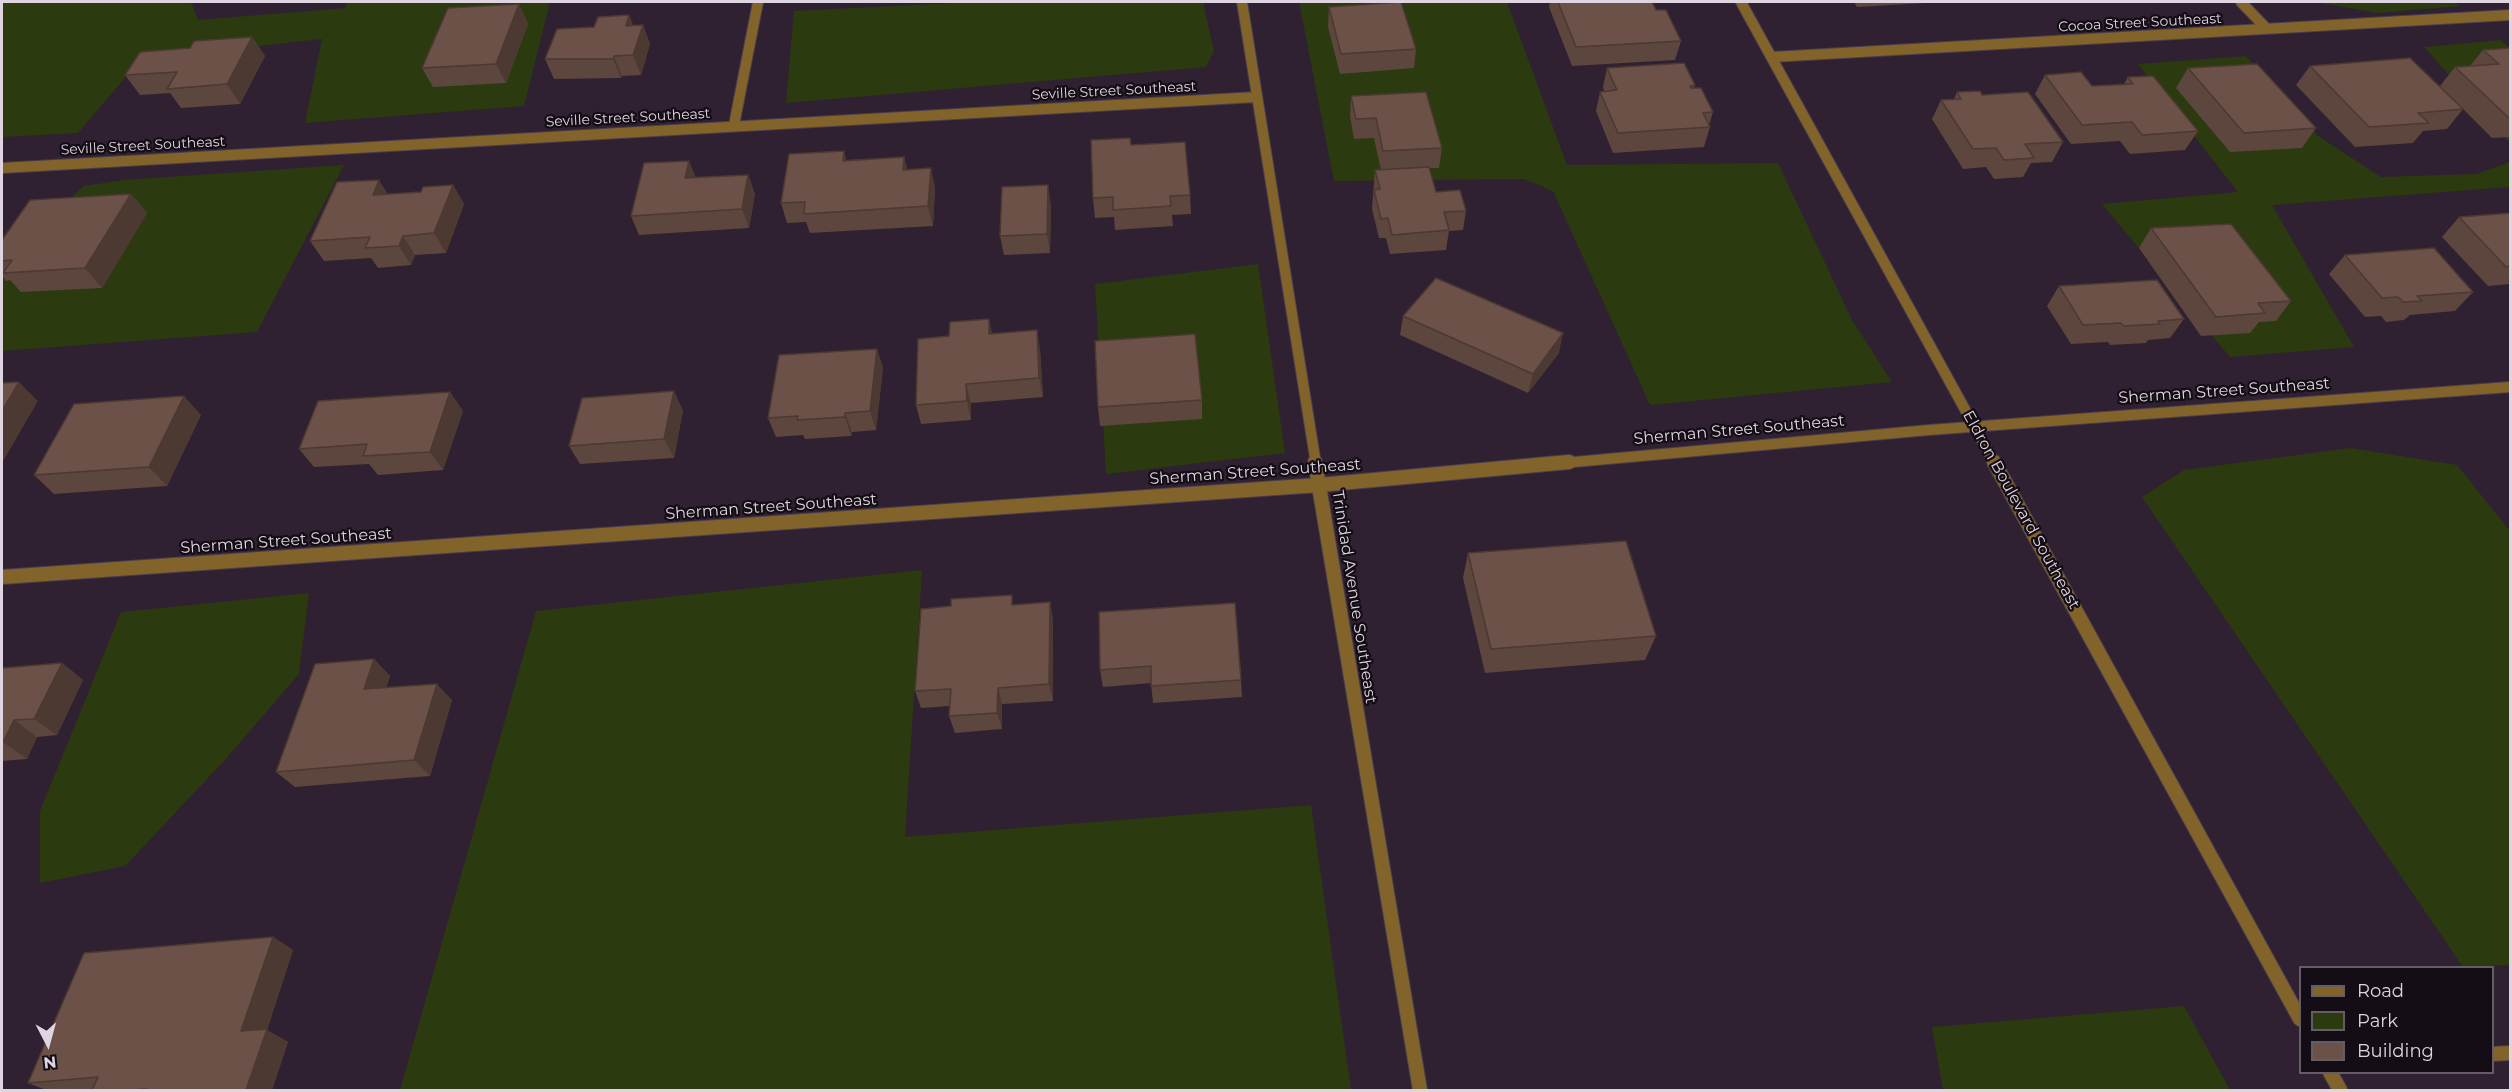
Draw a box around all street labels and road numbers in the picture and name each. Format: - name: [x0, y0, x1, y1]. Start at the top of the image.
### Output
- street label: Cocoa Street Southeast: [2058, 10, 2222, 36]
- street label: Seville Street Southeast: [1031, 78, 1197, 104]
- street label: Seville Street Southeast: [545, 105, 711, 131]
- street label: Seville Street Southeast: [60, 133, 226, 159]
- street label: Sherman Street Southeast: [2118, 374, 2330, 408]
- street label: Eldron Boulevard Southeast: [1958, 407, 2084, 613]
- street label: Sherman Street Southeast: [1633, 411, 1845, 449]
- street label: Sherman Street Southeast: [1149, 455, 1361, 489]
- street label: Trinidad Avenue Southeast: [1328, 489, 1380, 705]
- street label: Sherman Street Southeast: [665, 490, 877, 524]
- street label: Sherman Street Southeast: [180, 524, 392, 558]

